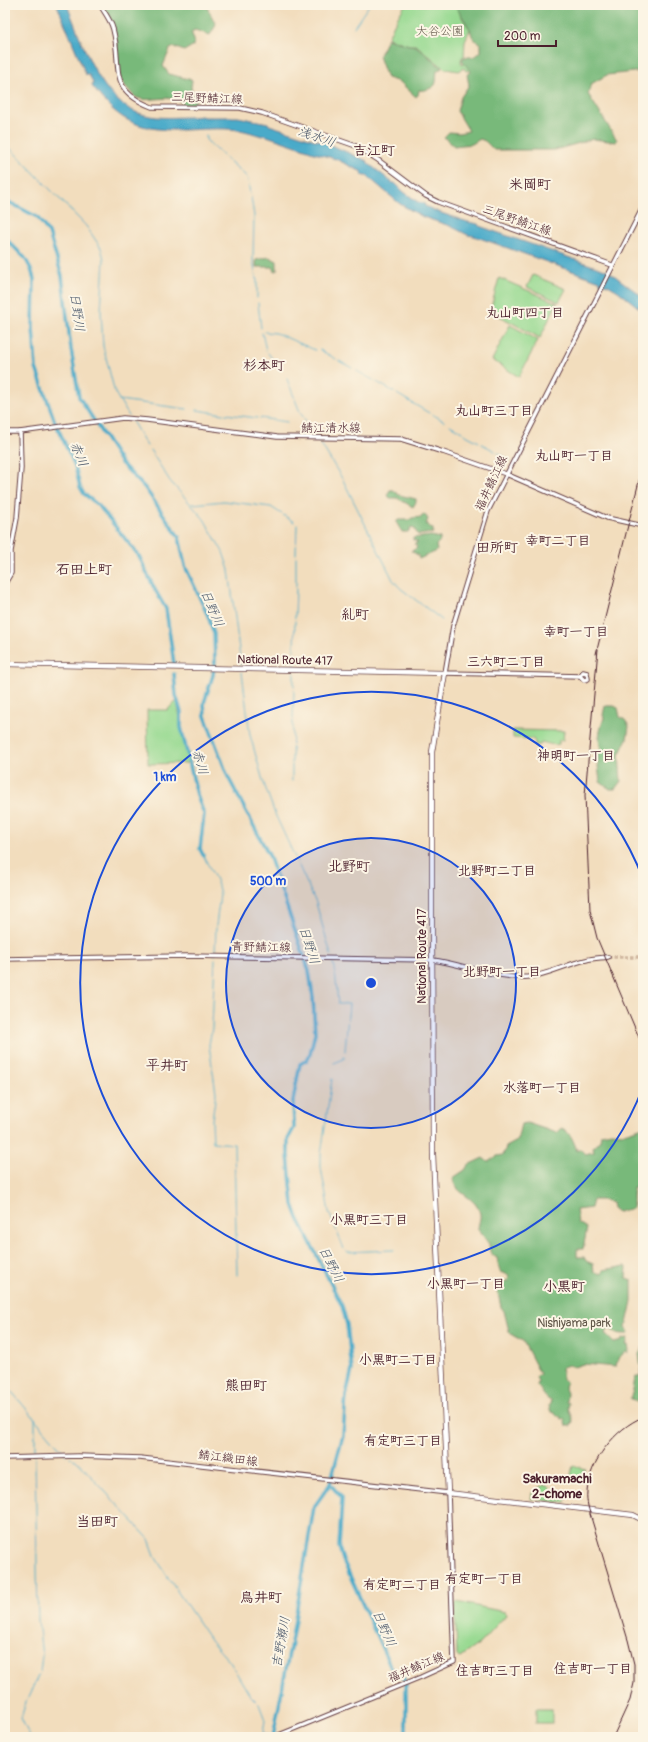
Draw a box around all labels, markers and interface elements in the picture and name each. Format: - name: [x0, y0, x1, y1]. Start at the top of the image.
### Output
- scale bar: [498, 22, 556, 48]
- park label: 大谷公園: [416, 24, 464, 39]
- text: 200 m: [504, 29, 541, 44]
- street label: 三尾野鯖江線: [171, 90, 243, 107]
- water label: 浅水川: [296, 123, 338, 151]
- district label: 吉江町: [353, 142, 395, 159]
- district label: 米岡町: [509, 176, 551, 193]
- street label: 三尾野鯖江線: [480, 202, 553, 239]
- water label: 日野川: [66, 292, 88, 333]
- district label: 丸山町四丁目: [486, 305, 564, 321]
- district label: 杉本町: [243, 357, 285, 374]
- district label: 丸山町三丁目: [455, 403, 533, 419]
- street label: 鯖江清水線: [301, 421, 361, 436]
- water label: 赤川: [67, 439, 91, 469]
- district label: 丸山町一丁目: [535, 448, 613, 464]
- street label: 福井鯖江線: [472, 453, 511, 514]
- district label: 幸町二丁目: [525, 533, 591, 549]
- district label: 田所町: [476, 539, 518, 556]
- district label: 石田上町: [56, 561, 112, 578]
- water label: 日野川: [197, 587, 227, 629]
- district label: 糺町: [341, 606, 369, 623]
- district label: 幸町一丁目: [543, 624, 609, 640]
- street label: National Route 417: [237, 652, 333, 669]
- district label: 三六町二丁目: [467, 654, 545, 670]
- water label: 赤川: [189, 748, 211, 777]
- district label: 神明町一丁目: [537, 748, 615, 764]
- text: 1 km: [154, 770, 177, 785]
- district label: 北野町: [328, 858, 370, 875]
- district label: 北野町二丁目: [458, 863, 536, 879]
- text: 500 m: [250, 874, 286, 889]
- street label: National Route 417: [415, 908, 430, 1004]
- water label: 日野川: [295, 924, 323, 966]
- street label: 青野鯖江線: [231, 939, 291, 956]
- district label: 北野町一丁目: [463, 964, 541, 980]
- centre of rings: [364, 976, 378, 990]
- district label: 平井町: [146, 1057, 188, 1074]
- district label: 水落町一丁目: [503, 1080, 581, 1096]
- district label: 小黒町三丁目: [330, 1212, 408, 1228]
- water label: 日野川: [315, 1243, 347, 1285]
- district label: 小黒町一丁目: [427, 1276, 505, 1292]
- district label: 小黒町: [543, 1278, 585, 1295]
- park label: Nishiyama park: [537, 1316, 611, 1331]
- district label: 小黒町二丁目: [359, 1352, 437, 1368]
- district label: 熊田町: [225, 1377, 267, 1394]
- district label: 有定町三丁目: [364, 1433, 442, 1449]
- street label: 鯖江織田線: [197, 1447, 259, 1470]
- district label: Sakuramachi 2-chome: [522, 1471, 592, 1502]
- district label: 当田町: [76, 1513, 118, 1530]
- district label: 有定町一丁目: [445, 1571, 523, 1587]
- district label: 有定町二丁目: [363, 1577, 441, 1593]
- district label: 鳥井町: [240, 1589, 282, 1606]
- water label: 日野川: [369, 1607, 399, 1649]
- water label: 吉野瀬川: [269, 1615, 293, 1669]
- street label: 福井鯖江線: [386, 1649, 447, 1686]
- district label: 住吉町一丁目: [554, 1661, 632, 1677]
- district label: 住吉町三丁目: [456, 1663, 534, 1679]

